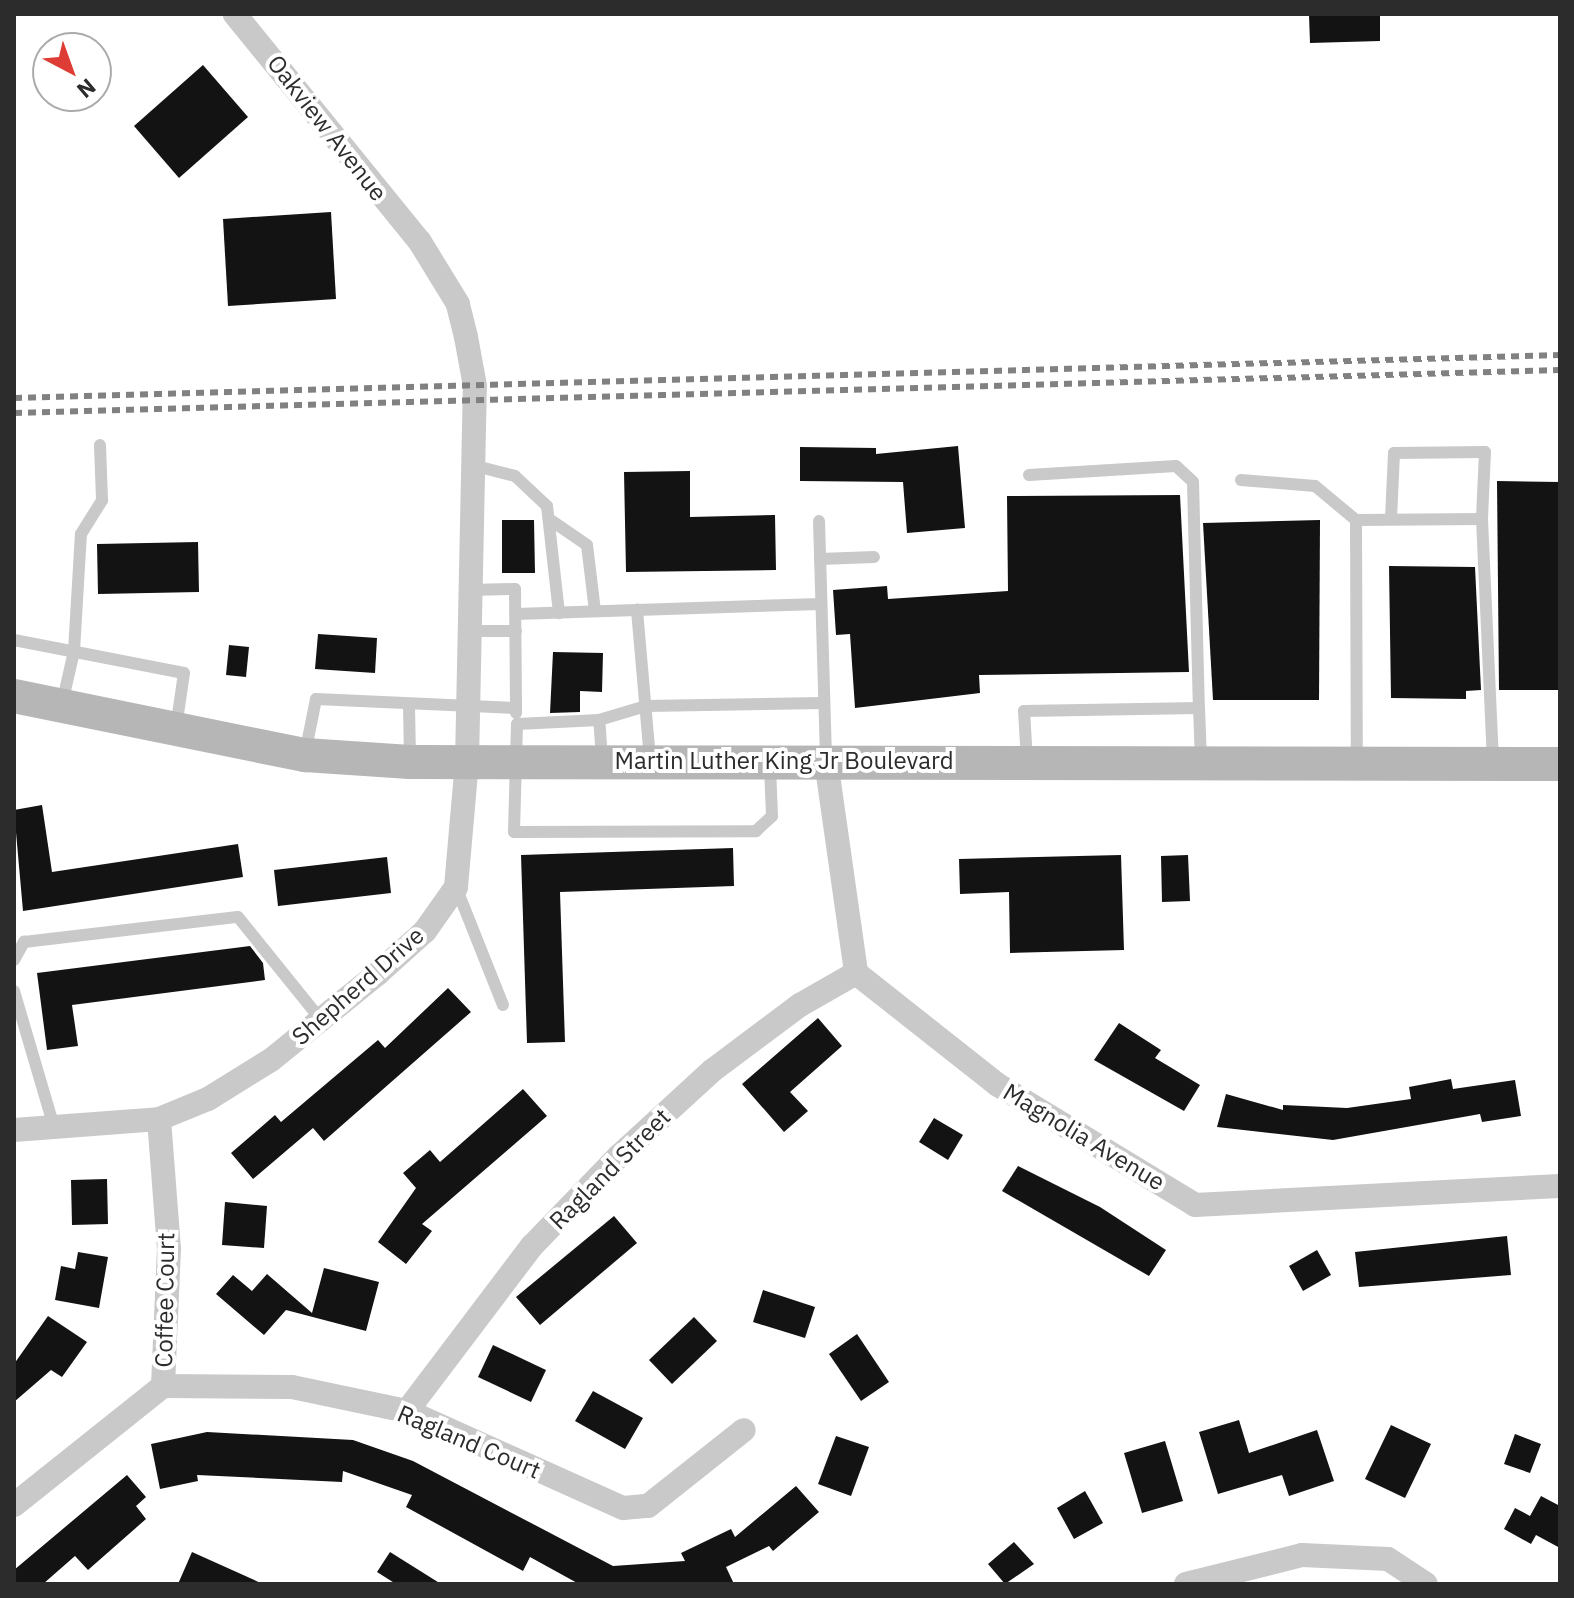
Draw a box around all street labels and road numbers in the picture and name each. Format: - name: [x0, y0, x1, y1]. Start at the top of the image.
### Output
- street label: Oakview Avenue: [261, 49, 393, 207]
- street label: Martin Luther King Jr Boulevard: [614, 747, 954, 775]
- street label: Shepherd Drive: [286, 921, 430, 1051]
- street label: Magnolia Avenue: [998, 1077, 1170, 1197]
- street label: Ragland Street: [544, 1103, 676, 1235]
- street label: Coffee Court: [149, 1232, 181, 1368]
- street label: Ragland Court: [393, 1399, 545, 1485]

